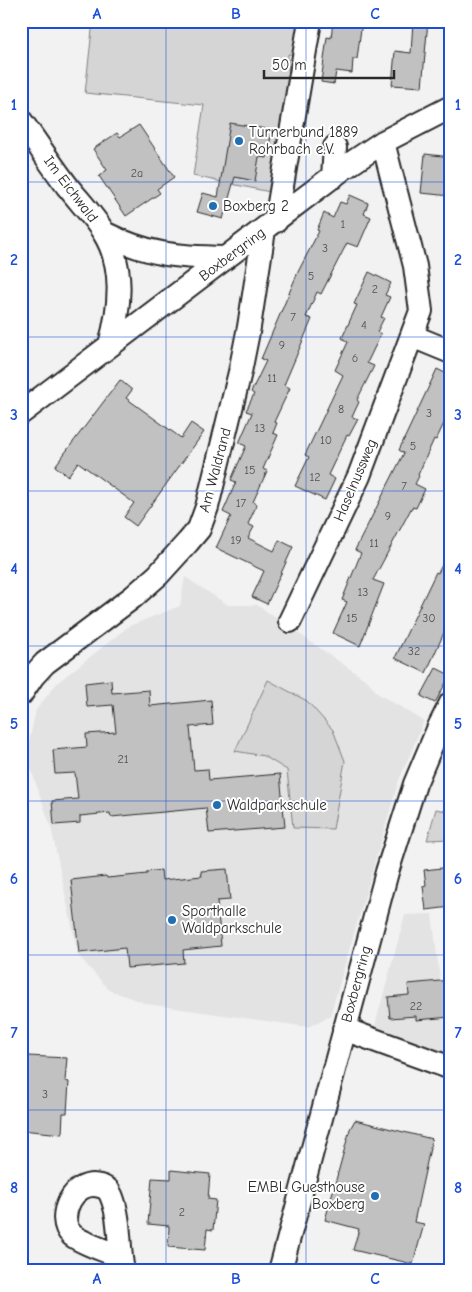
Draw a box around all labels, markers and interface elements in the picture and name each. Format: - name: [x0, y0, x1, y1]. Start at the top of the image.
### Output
- text: A: [93, 5, 102, 23]
- text: B: [231, 5, 241, 23]
- text: C: [370, 5, 380, 23]
- scale bar: [264, 48, 394, 80]
- text: 50 m: [272, 56, 307, 74]
- text: 1: [11, 96, 17, 114]
- text: 1: [455, 96, 461, 114]
- place label: Turnerbund 1889 Rohrbach e.V.: [249, 123, 359, 158]
- marker: Turnerbund 1889 Rohrbach e.V.: [233, 135, 245, 147]
- street label: Im Eichwald: [40, 152, 102, 226]
- house number: 2a: [131, 166, 143, 180]
- place label: Boxberg 2: [223, 197, 289, 215]
- marker: Boxberg 2: [207, 200, 219, 212]
- house number: 1: [341, 217, 346, 231]
- street label: Boxbergring: [195, 223, 269, 285]
- house number: 3: [322, 241, 328, 255]
- text: 2: [10, 251, 18, 269]
- text: 2: [454, 251, 462, 269]
- house number: 5: [308, 269, 314, 283]
- house number: 2: [372, 282, 378, 296]
- house number: 7: [290, 310, 296, 324]
- house number: 4: [361, 318, 367, 332]
- house number: 9: [279, 338, 285, 352]
- house number: 6: [352, 351, 358, 365]
- house number: 11: [267, 371, 277, 385]
- house number: 8: [338, 402, 344, 416]
- text: 3: [10, 406, 18, 424]
- house number: 3: [426, 406, 432, 420]
- text: 3: [454, 406, 462, 424]
- house number: 13: [255, 421, 265, 435]
- street label: Am Waldrand: [195, 426, 235, 514]
- house number: 10: [320, 433, 332, 447]
- street label: Haselnussweg: [329, 436, 381, 524]
- house number: 5: [410, 439, 416, 453]
- house number: 15: [244, 463, 256, 477]
- house number: 12: [309, 470, 321, 484]
- house number: 7: [401, 479, 407, 493]
- house number: 17: [236, 496, 247, 510]
- house number: 9: [385, 509, 391, 523]
- house number: 19: [230, 533, 242, 547]
- house number: 11: [369, 536, 379, 550]
- text: 4: [10, 560, 18, 578]
- text: 4: [454, 560, 462, 578]
- house number: 13: [358, 585, 368, 599]
- house number: 15: [346, 611, 358, 625]
- house number: 30: [422, 611, 436, 625]
- house number: 32: [408, 644, 420, 658]
- text: 5: [10, 715, 18, 733]
- text: 5: [454, 715, 462, 733]
- house number: 21: [117, 752, 129, 766]
- place label: Waldparkschule: [227, 796, 327, 814]
- marker: Waldparkschule: [211, 799, 223, 811]
- text: 6: [10, 870, 18, 888]
- text: 6: [454, 870, 462, 888]
- place label: Sporthalle Waldparkschule: [182, 902, 282, 937]
- marker: Sporthalle Waldparkschule: [166, 914, 178, 926]
- street label: Boxbergring: [337, 944, 375, 1024]
- house number: 22: [410, 999, 422, 1013]
- text: 7: [10, 1024, 18, 1042]
- text: 7: [454, 1024, 462, 1042]
- house number: 3: [42, 1087, 48, 1101]
- place label: EMBL Guesthouse Boxberg: [248, 1178, 365, 1213]
- text: 8: [10, 1179, 18, 1197]
- text: 8: [454, 1179, 462, 1197]
- marker: EMBL Guesthouse Boxberg: [369, 1190, 381, 1202]
- house number: 2: [179, 1205, 185, 1219]
- text: A: [93, 1270, 102, 1288]
- text: B: [231, 1270, 241, 1288]
- text: C: [370, 1270, 380, 1288]

